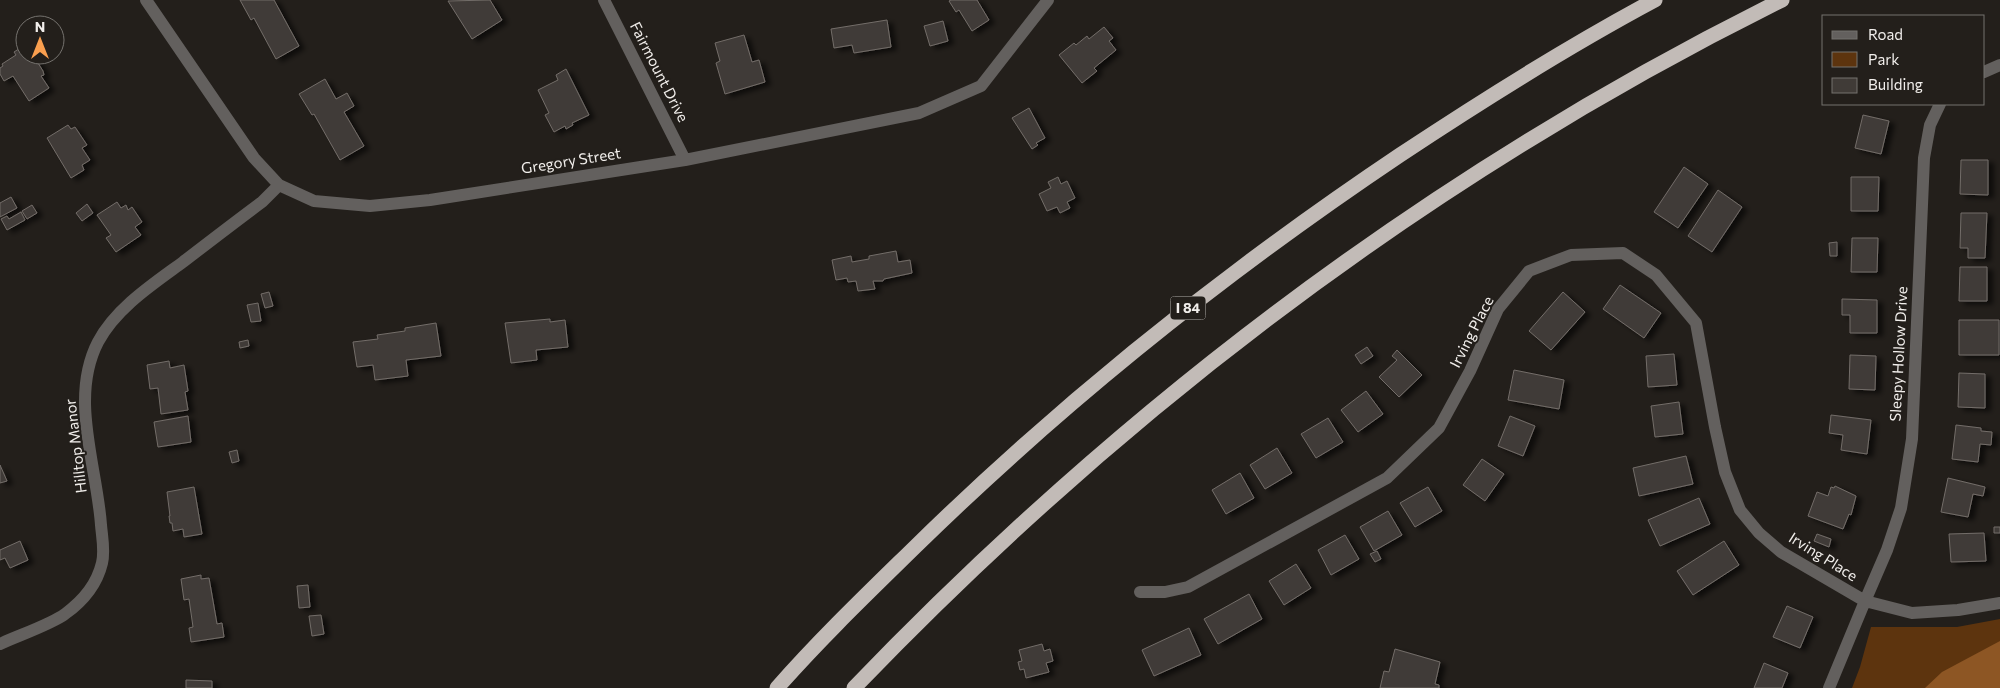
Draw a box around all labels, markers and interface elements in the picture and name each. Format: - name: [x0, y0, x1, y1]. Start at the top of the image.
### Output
- north arrow: [15, 15, 65, 65]
- legend: [1822, 15, 1985, 105]
- text: N: [35, 18, 45, 35]
- street label: Fairmount Drive: [627, 18, 693, 125]
- text: Road: [1868, 25, 1903, 43]
- text: Park: [1868, 50, 1899, 68]
- text: Building: [1868, 75, 1923, 93]
- street label: Gregory Street: [520, 143, 622, 177]
- street label: Sleepy Hollow Drive: [1885, 286, 1911, 422]
- street label: Irving Place: [1445, 293, 1497, 370]
- road number: I 84: [1170, 296, 1206, 320]
- street label: Hilltop Manor: [60, 398, 90, 494]
- street label: Irving Place: [1786, 528, 1861, 584]

